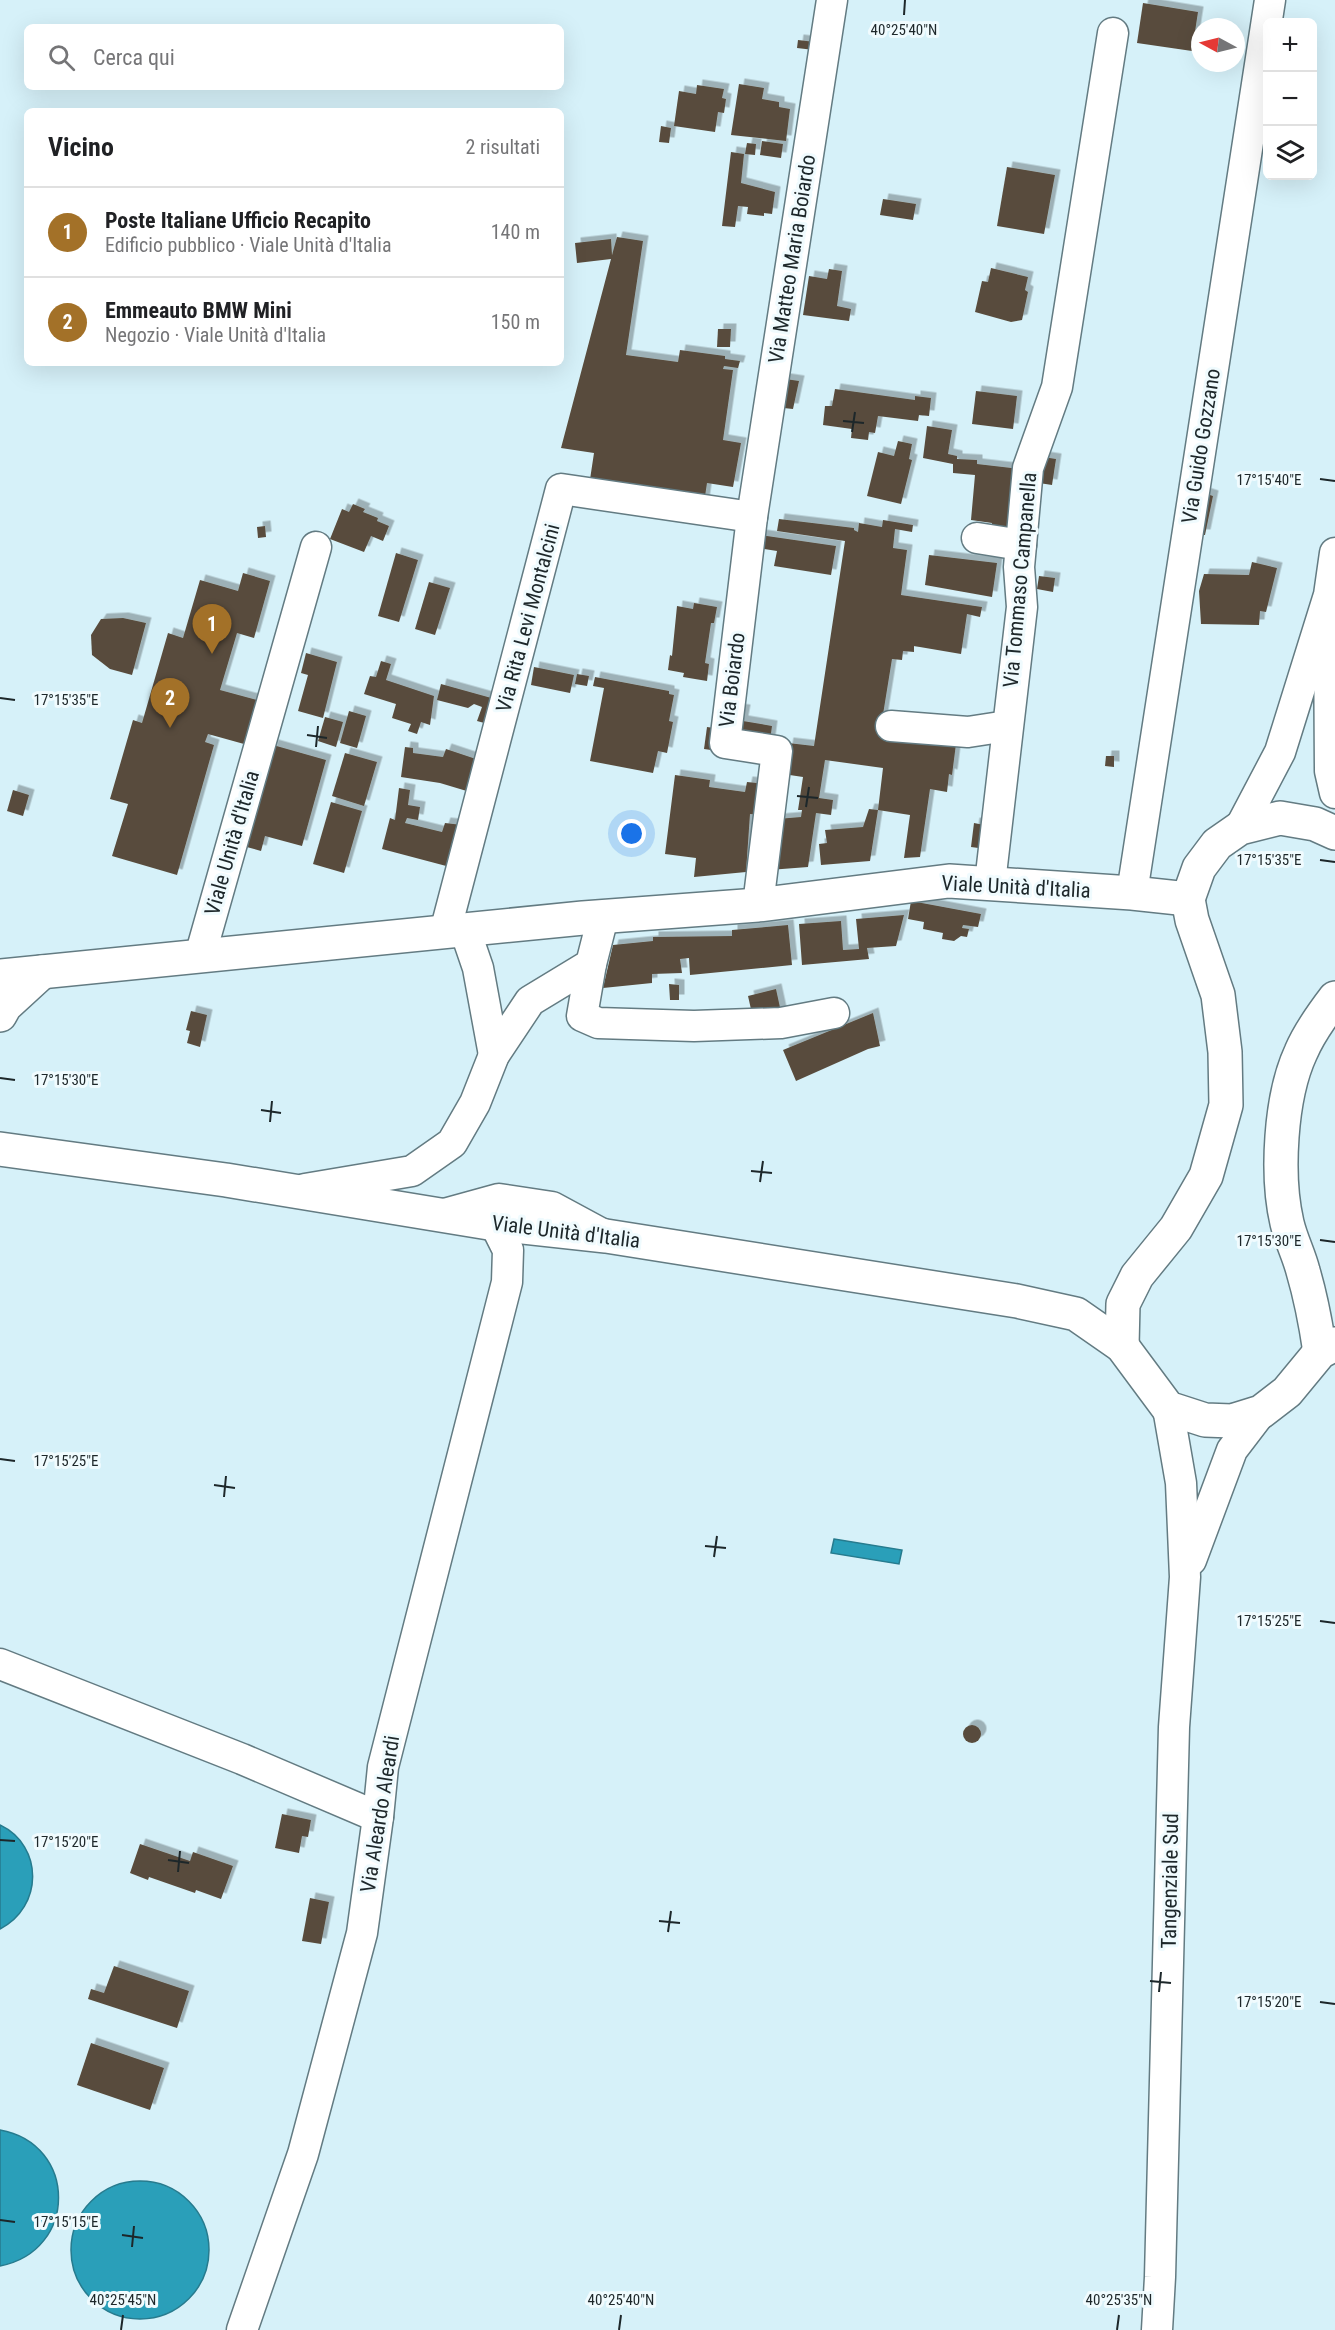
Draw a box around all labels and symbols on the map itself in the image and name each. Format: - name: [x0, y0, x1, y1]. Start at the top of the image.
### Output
- north arrow: [1191, 18, 1245, 72]
- text: 40°25'40"N: [871, 21, 937, 39]
- street label: Via Matteo Maria Boiardo: [764, 153, 820, 365]
- street label: Via Guido Gozzano: [1177, 367, 1225, 525]
- street label: Via Tommaso Campanella: [999, 471, 1041, 689]
- text: 17°15'40"E: [1237, 471, 1301, 489]
- street label: Via Rita Levi Montalcini: [491, 521, 565, 715]
- pin: 1: [192, 604, 232, 654]
- street label: Via Boiardo: [714, 631, 750, 729]
- pin: 2: [150, 678, 190, 728]
- text: 17°15'35"E: [34, 691, 98, 709]
- street label: Viale Unità d'Italia: [200, 768, 264, 918]
- your location: [617, 819, 646, 848]
- text: 17°15'35"E: [1237, 851, 1301, 869]
- street label: Viale Unità d'Italia: [941, 871, 1091, 903]
- text: 17°15'30"E: [34, 1071, 98, 1089]
- street label: Viale Unità d'Italia: [490, 1211, 642, 1253]
- text: 17°15'30"E: [1237, 1232, 1301, 1250]
- text: 17°15'25"E: [34, 1452, 98, 1470]
- text: 17°15'25"E: [1237, 1612, 1301, 1630]
- street label: Via Aleardo Aleardi: [356, 1734, 404, 1894]
- street label: Tangenziale Sud: [1157, 1813, 1183, 1949]
- text: 17°15'20"E: [34, 1833, 98, 1851]
- text: 17°15'20"E: [1237, 1993, 1301, 2011]
- text: 17°15'15"E: [34, 2213, 98, 2231]
- text: 40°25'45"N: [90, 2291, 156, 2309]
- text: 40°25'40"N: [588, 2291, 654, 2309]
- text: 40°25'35"N: [1086, 2291, 1152, 2309]

